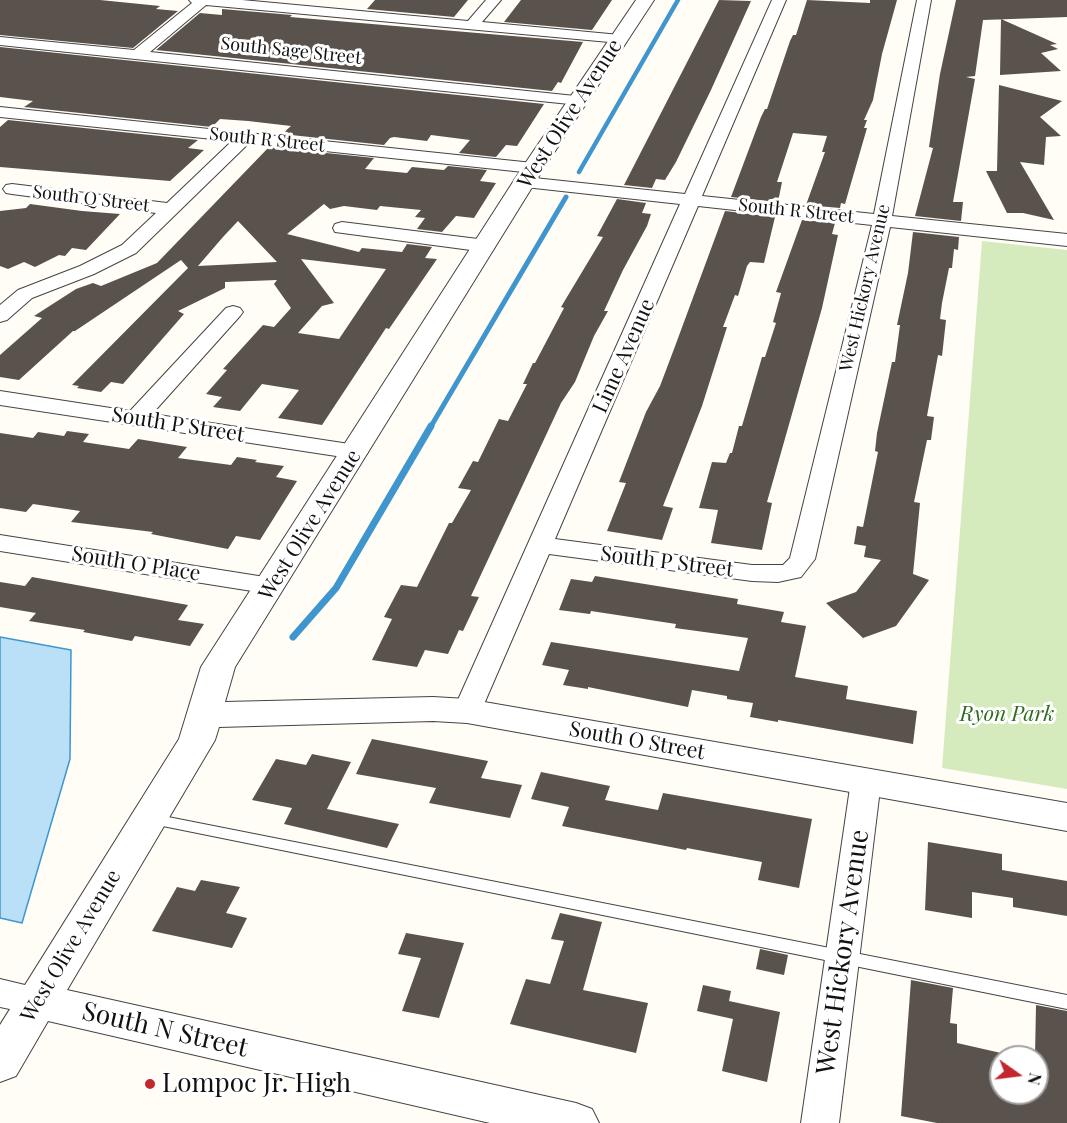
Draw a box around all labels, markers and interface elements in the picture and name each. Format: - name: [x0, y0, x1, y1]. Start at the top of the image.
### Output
- street label: South Sage Street: [220, 33, 362, 69]
- street label: West Olive Avenue: [512, 35, 628, 193]
- street label: South R Street: [208, 123, 326, 157]
- street label: South Q Street: [31, 181, 151, 217]
- street label: South R Street: [737, 194, 855, 228]
- street label: West Hickory Avenue: [835, 202, 895, 374]
- street label: Lime Avenue: [588, 295, 660, 417]
- street label: South P Street: [110, 402, 246, 448]
- street label: West Olive Avenue: [253, 445, 367, 605]
- street label: South O Place: [70, 541, 202, 587]
- street label: South P Street: [599, 541, 735, 583]
- park label: Ryon Park: [960, 701, 1054, 727]
- street label: South O Street: [567, 717, 707, 765]
- street label: West Hickory Avenue: [810, 828, 876, 1076]
- street label: West Olive Avenue: [16, 865, 126, 1027]
- street label: South N Street: [79, 996, 251, 1064]
- north arrow: [989, 1045, 1049, 1105]
- place label: Lompoc Jr. High: [162, 1068, 351, 1100]
- text: N: [1023, 1071, 1047, 1087]
- marker: Lompoc Jr. High: [143, 1077, 157, 1091]

